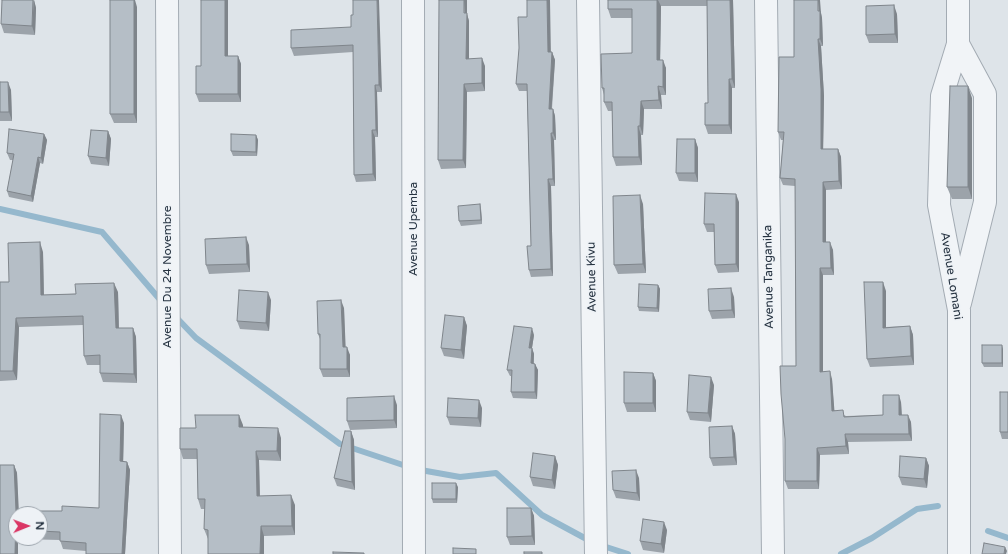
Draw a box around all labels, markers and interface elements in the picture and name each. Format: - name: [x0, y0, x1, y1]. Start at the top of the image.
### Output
- street label: Avenue Upemba: [407, 182, 421, 276]
- street label: Avenue Du 24 Novembre: [161, 205, 175, 349]
- street label: Avenue Tanganika: [761, 225, 777, 329]
- street label: Avenue Lomani: [937, 231, 965, 321]
- street label: Avenue Kivu: [584, 241, 600, 313]
- north arrow: [8, 506, 48, 546]
- text: N: [33, 521, 46, 530]

